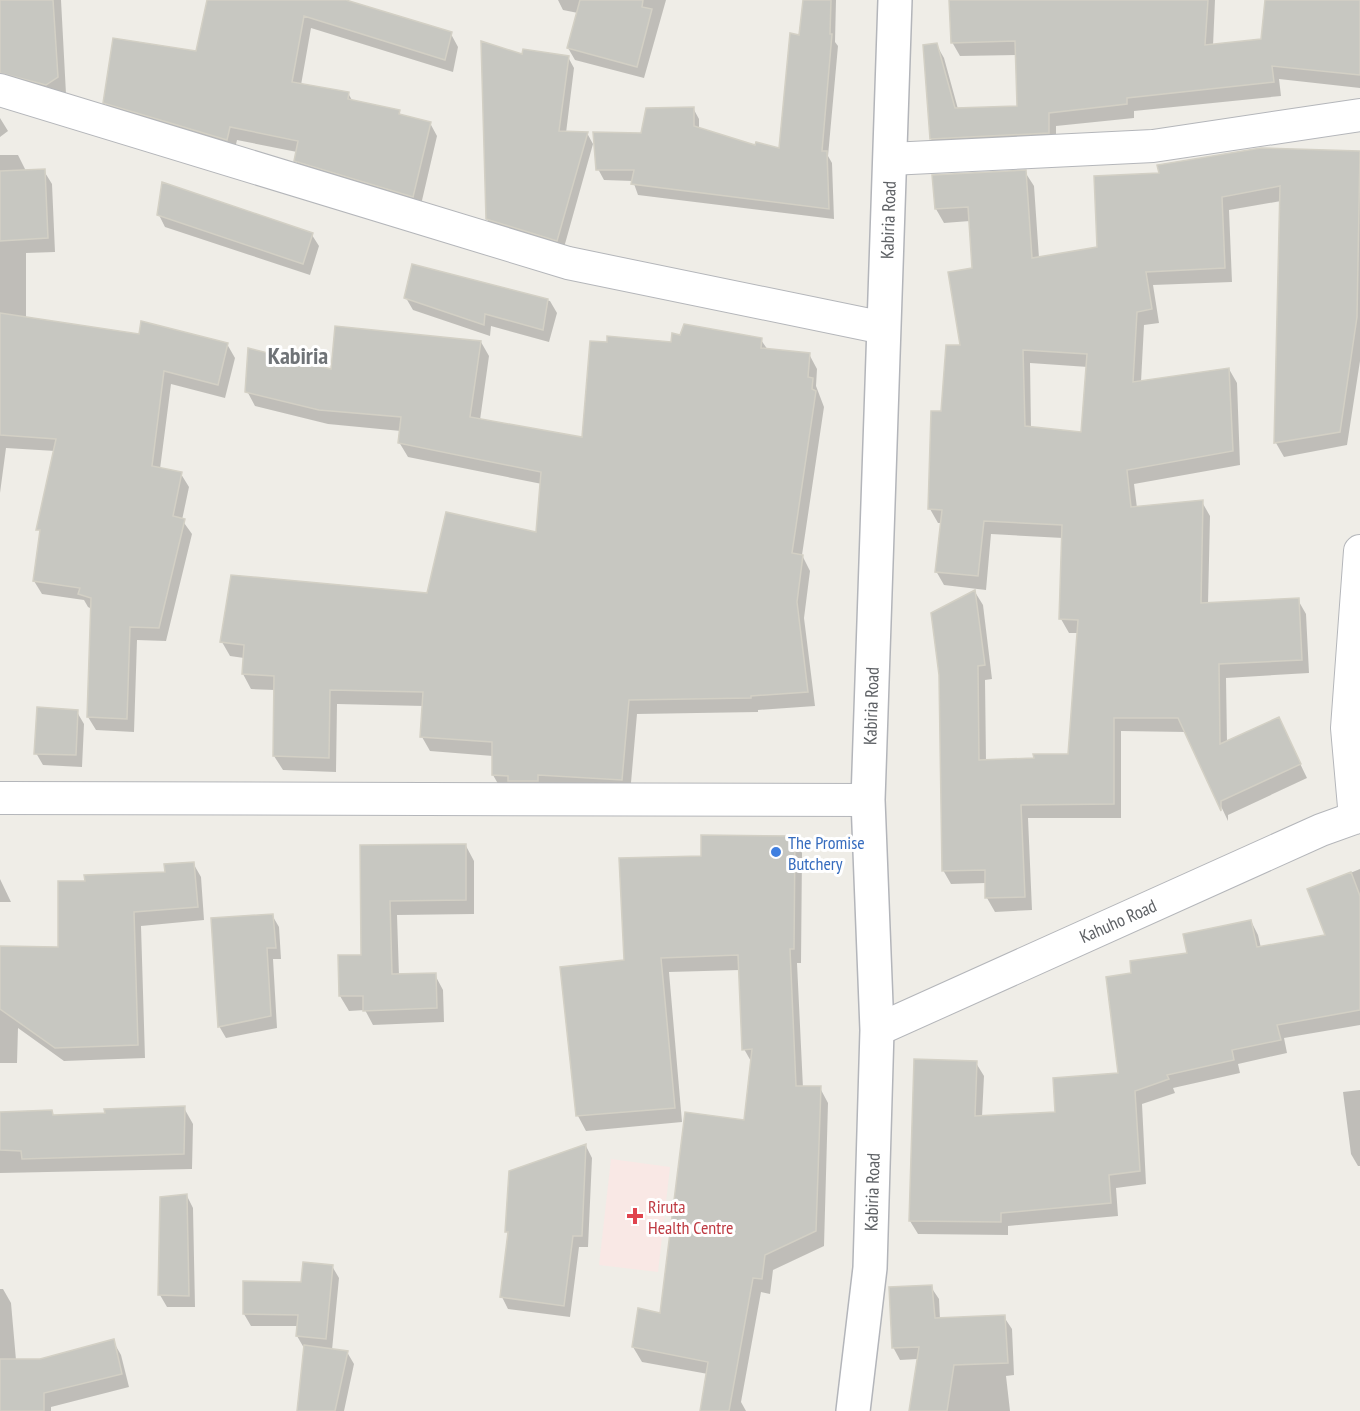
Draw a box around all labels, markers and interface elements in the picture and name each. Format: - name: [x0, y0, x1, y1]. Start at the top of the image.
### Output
- street label: Kabiria Road: [875, 181, 901, 259]
- district label: Kabiria: [268, 340, 328, 371]
- street label: Kabiria Road: [858, 667, 884, 745]
- place label: The Promise Butchery: [788, 831, 865, 875]
- marker: The Promise Butchery: [769, 845, 783, 859]
- street label: Kahuho Road: [1076, 894, 1160, 948]
- street label: Kabiria Road: [859, 1153, 885, 1231]
- place label: Riruta Health Centre: [648, 1195, 734, 1239]
- marker: Riruta Health Centre: [626, 1207, 644, 1225]

